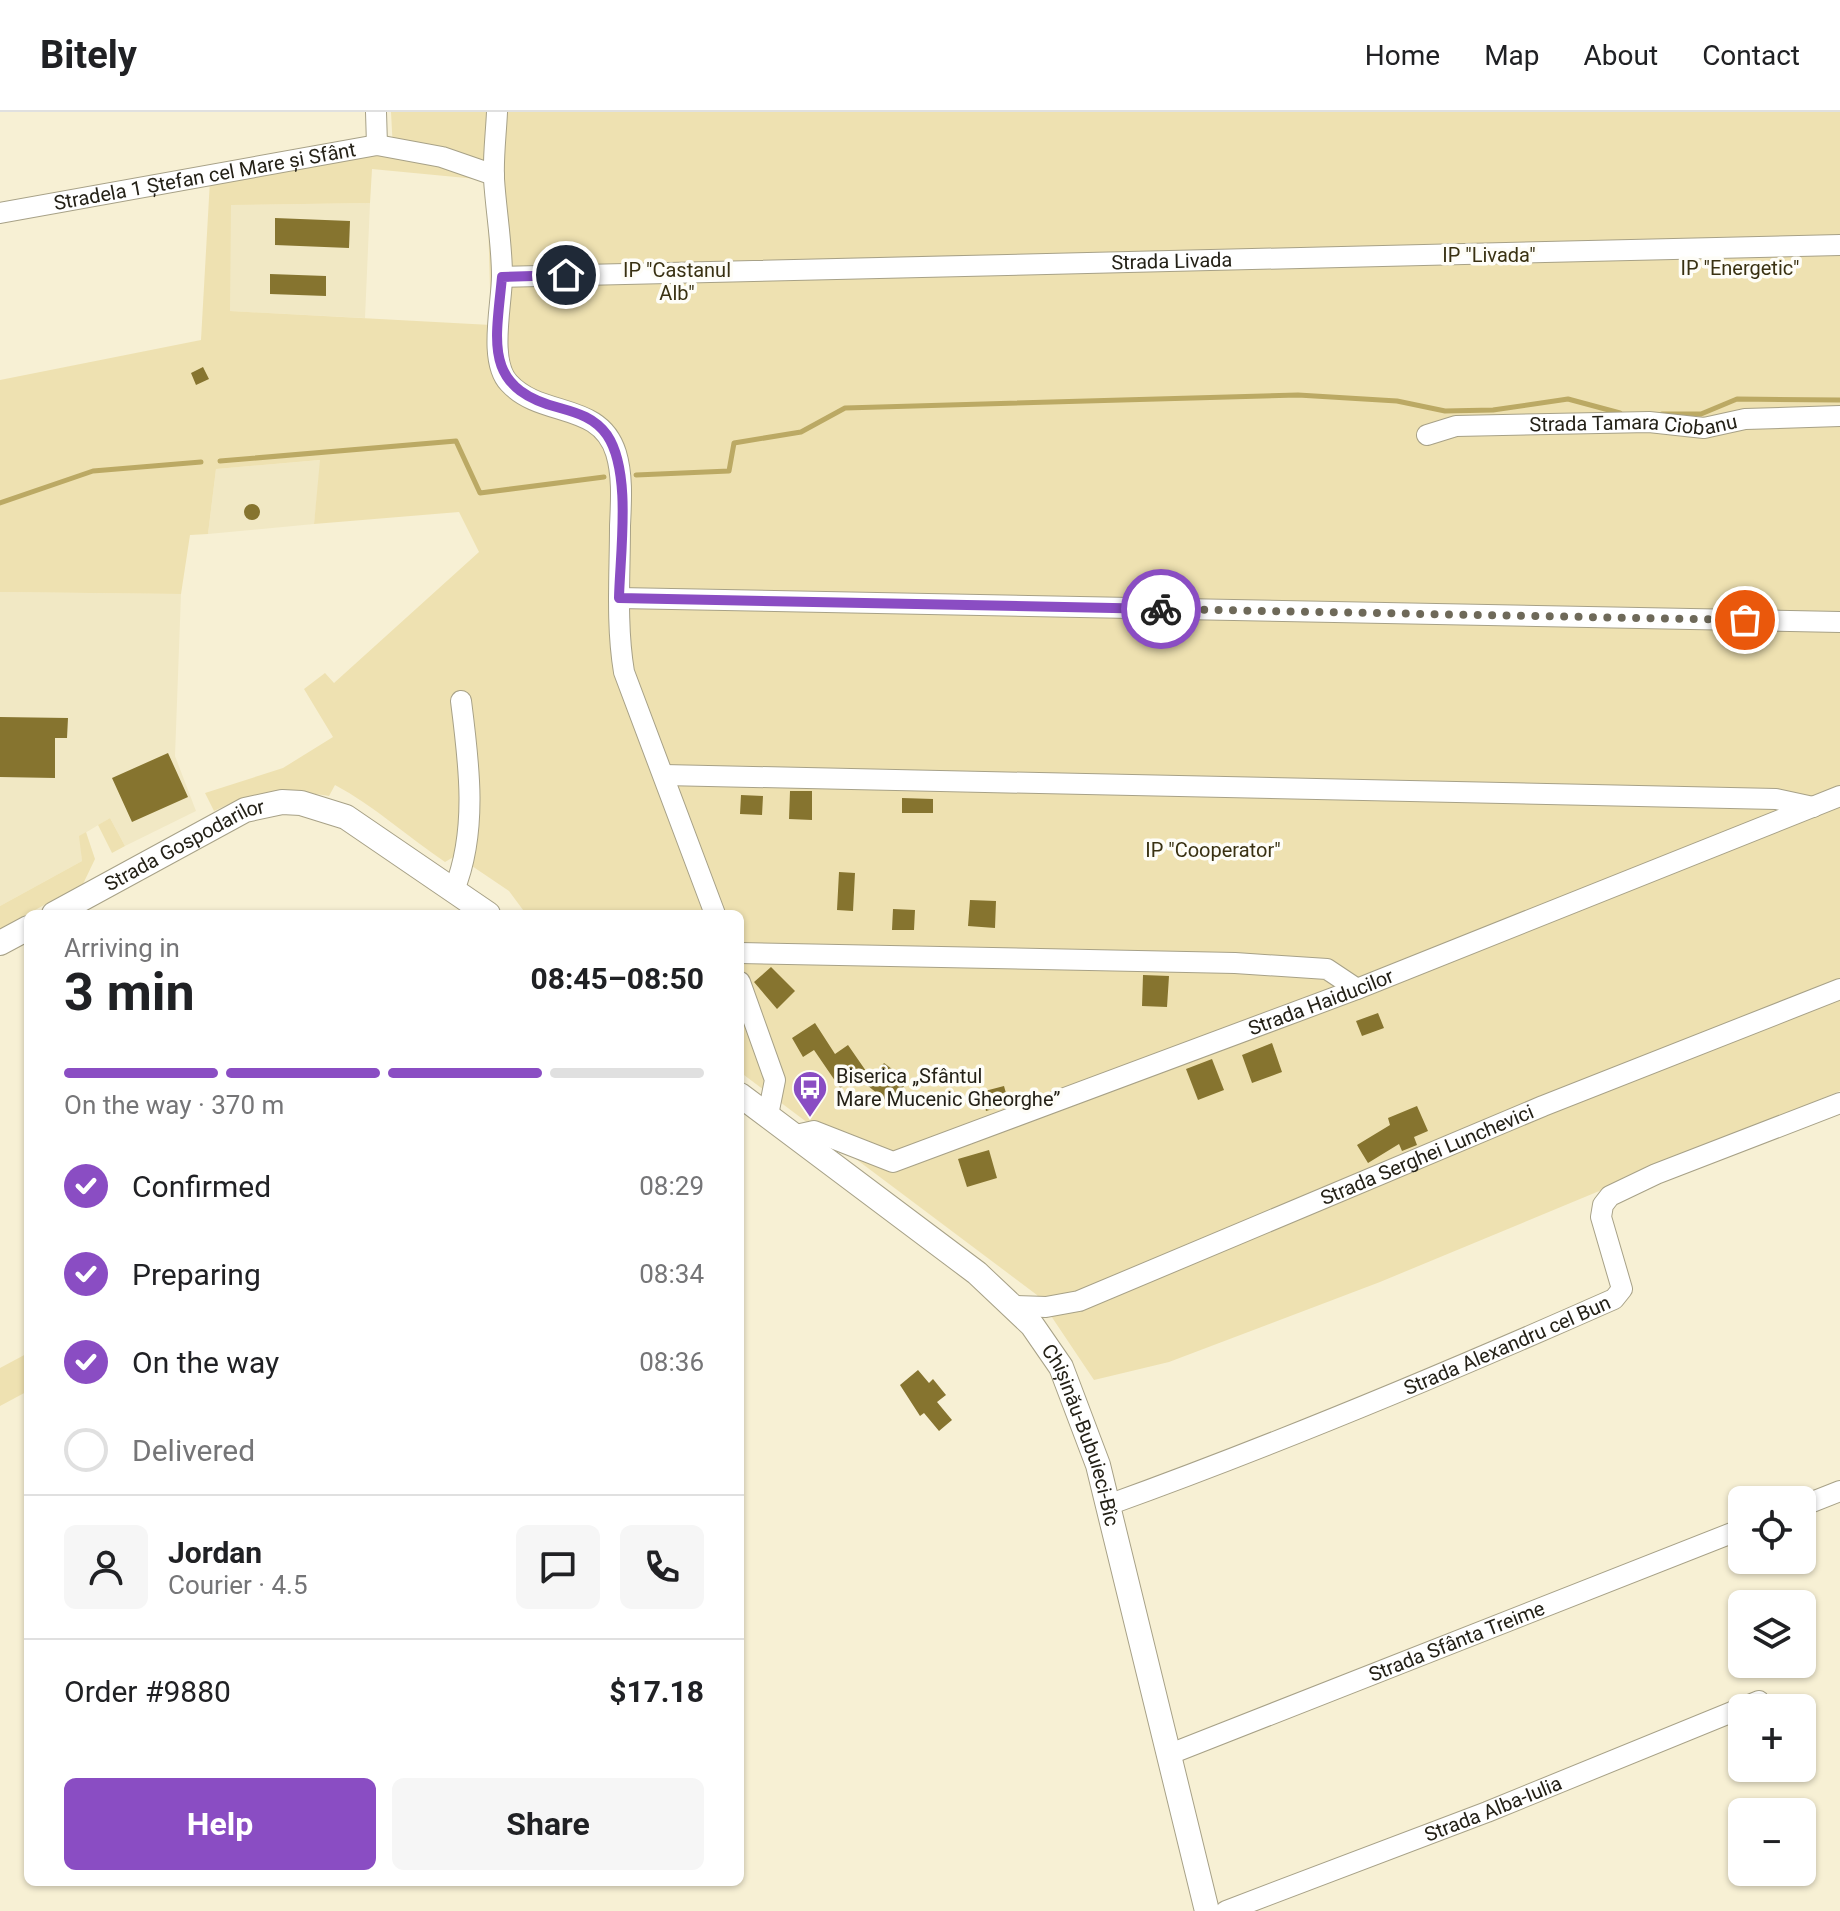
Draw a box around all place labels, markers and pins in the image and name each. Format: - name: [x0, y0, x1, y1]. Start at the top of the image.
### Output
- pin: [532, 241, 600, 309]
- pin: [1711, 586, 1779, 654]
- place label: Biserica „Sfântul Mare Mucenic Gheorghe”: [836, 1064, 1061, 1111]
- bus stop icon: Biserica „Sfântul Mare Mucenic Gheorghe”: [791, 1069, 829, 1119]

